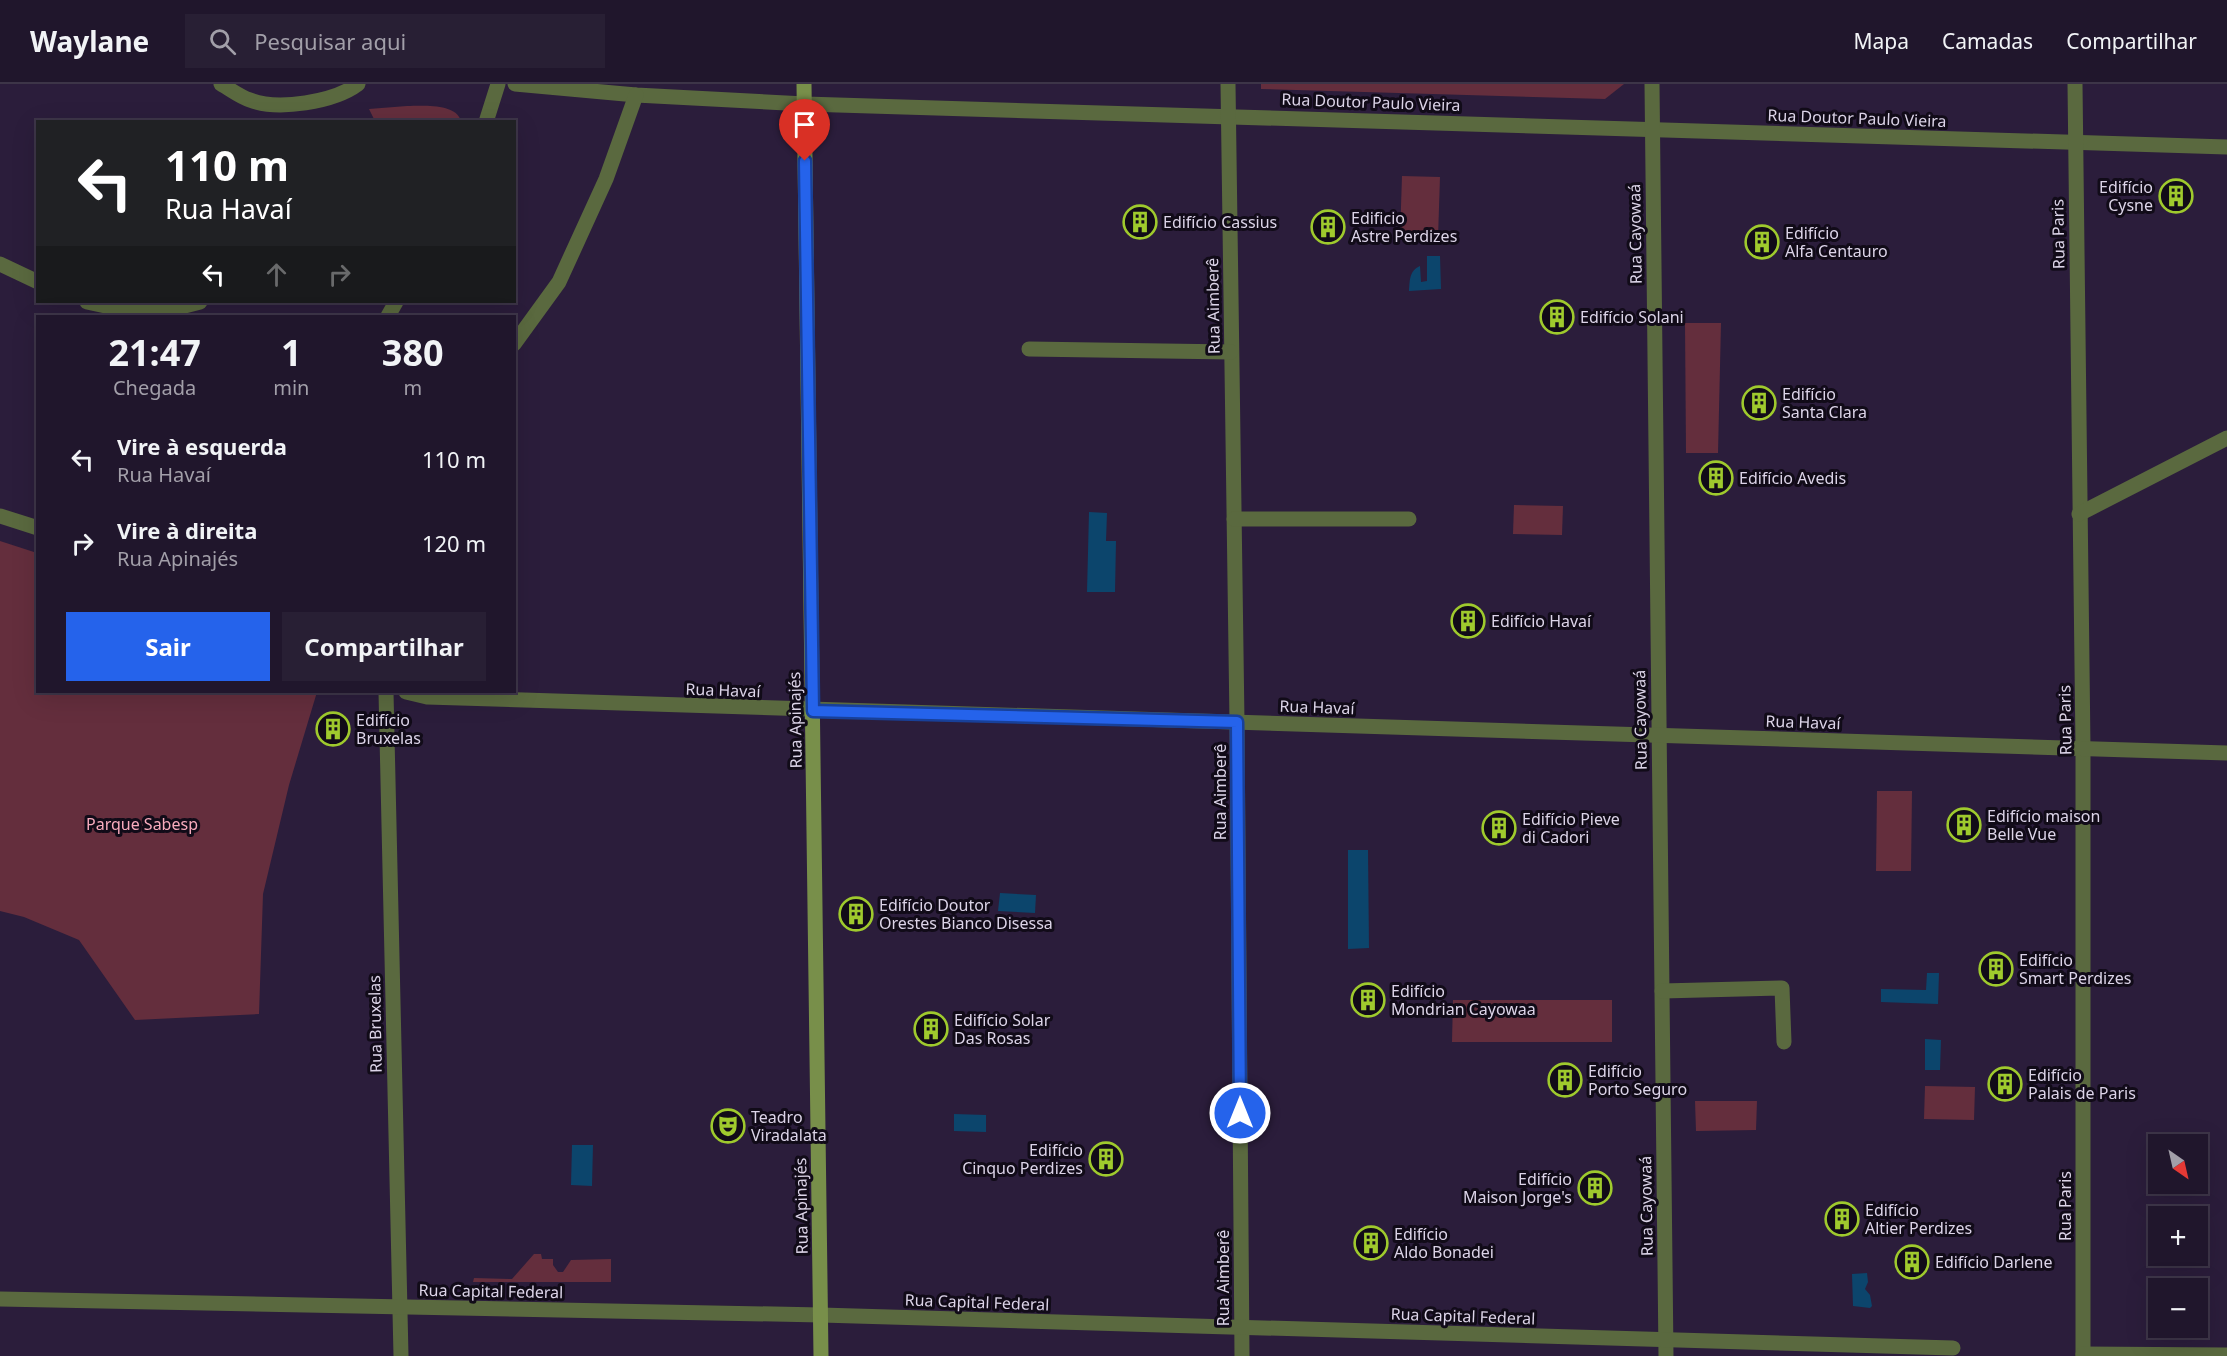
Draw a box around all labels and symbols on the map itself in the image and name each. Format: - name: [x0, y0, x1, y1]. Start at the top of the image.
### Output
- street label: Rua Doutor Paulo Vieira: [1281, 88, 1461, 116]
- pin: [779, 99, 830, 161]
- street label: Rua Doutor Paulo Vieira: [1767, 104, 1947, 132]
- place label: Edifício Cysne: [2099, 176, 2153, 216]
- building icon: Edifício Cysne: [2158, 178, 2194, 214]
- street label: Rua Cayowaá: [1623, 184, 1647, 284]
- street label: Rua Paris: [2046, 199, 2070, 269]
- building icon: Edifício Cassius: [1122, 204, 1158, 240]
- place label: Edificio Astre Perdizes: [1351, 207, 1457, 247]
- building icon: Edificio Astre Perdizes: [1310, 209, 1346, 245]
- place label: Edifício Cassius: [1163, 211, 1277, 233]
- place label: Edifício Alfa Centauro: [1785, 222, 1888, 262]
- building icon: Edifício Alfa Centauro: [1744, 224, 1780, 260]
- street label: Rua Aimberê: [1201, 258, 1225, 354]
- building icon: Edifício Solani: [1539, 299, 1575, 335]
- place label: Edifício Solani: [1580, 306, 1684, 328]
- place label: Edifício Santa Clara: [1782, 383, 1867, 423]
- building icon: Edifício Santa Clara: [1741, 385, 1777, 421]
- building icon: Edifício Avedis: [1698, 460, 1734, 496]
- place label: Edifício Avedis: [1739, 467, 1846, 489]
- building icon: Edifício Havaí: [1450, 603, 1486, 639]
- place label: Edifício Havaí: [1491, 610, 1592, 632]
- street label: Rua Cayowaá: [1628, 670, 1652, 770]
- street label: Rua Apinajés: [783, 671, 807, 769]
- street label: Rua Havaí: [685, 678, 762, 702]
- street label: Rua Paris: [2053, 685, 2077, 755]
- street label: Rua Havaí: [1279, 695, 1356, 719]
- place label: Edifício Bruxelas: [356, 709, 421, 749]
- street label: Rua Havaí: [1765, 710, 1842, 734]
- building icon: Edifício Bruxelas: [315, 711, 351, 747]
- street label: Rua Aimberê: [1209, 744, 1231, 840]
- place label: Edifício maison Belle Vue: [1987, 805, 2100, 845]
- building icon: Edifício maison Belle Vue: [1946, 807, 1982, 843]
- place label: Edifício Pieve di Cadori: [1522, 808, 1620, 848]
- building icon: Edifício Pieve di Cadori: [1481, 810, 1517, 846]
- park label: Parque Sabesp: [86, 813, 198, 835]
- place label: Edifício Doutor Orestes Bianco Disessa: [879, 894, 1053, 934]
- building icon: Edifício Doutor Orestes Bianco Disessa: [838, 896, 874, 932]
- place label: Edifício Smart Perdizes: [2019, 949, 2131, 989]
- building icon: Edifício Smart Perdizes: [1978, 951, 2014, 987]
- street label: Rua Bruxelas: [363, 975, 387, 1073]
- place label: Edifício Mondrian Cayowaa: [1391, 980, 1536, 1020]
- building icon: Edifício Mondrian Cayowaa: [1350, 982, 1386, 1018]
- place label: Edifício Solar Das Rosas: [954, 1009, 1051, 1049]
- building icon: Edifício Solar Das Rosas: [913, 1011, 949, 1047]
- place label: Edifício Porto Seguro: [1588, 1060, 1687, 1100]
- building icon: Edifício Porto Seguro: [1547, 1062, 1583, 1098]
- place label: Edifício Palais de Paris: [2028, 1064, 2136, 1104]
- building icon: Edifício Palais de Paris: [1987, 1066, 2023, 1102]
- position arrow: [1208, 1081, 1272, 1145]
- place label: Teadro Viradalata: [751, 1106, 827, 1146]
- theatre icon: Teadro Viradalata: [710, 1108, 746, 1144]
- north arrow: [2148, 1134, 2208, 1194]
- place label: Edifício Cinquo Perdizes: [962, 1139, 1083, 1179]
- building icon: Edifício Cinquo Perdizes: [1088, 1141, 1124, 1177]
- street label: Rua Cayowaá: [1634, 1156, 1658, 1256]
- street label: Rua Apinajés: [789, 1157, 813, 1255]
- place label: Edifício Maison Jorge's: [1463, 1168, 1572, 1208]
- building icon: Edifício Maison Jorge's: [1577, 1170, 1613, 1206]
- street label: Rua Paris: [2054, 1171, 2076, 1241]
- place label: Edifício Altier Perdizes: [1865, 1199, 1972, 1239]
- building icon: Edifício Altier Perdizes: [1824, 1201, 1860, 1237]
- place label: Edifício Aldo Bonadei: [1394, 1223, 1494, 1263]
- building icon: Edifício Aldo Bonadei: [1353, 1225, 1389, 1261]
- street label: Rua Aimberê: [1212, 1230, 1234, 1326]
- building icon: Edifício Darlene: [1894, 1244, 1930, 1280]
- place label: Edifício Darlene: [1935, 1251, 2052, 1273]
- street label: Rua Capital Federal: [418, 1279, 564, 1303]
- street label: Rua Capital Federal: [904, 1288, 1050, 1316]
- street label: Rua Capital Federal: [1390, 1302, 1536, 1330]

